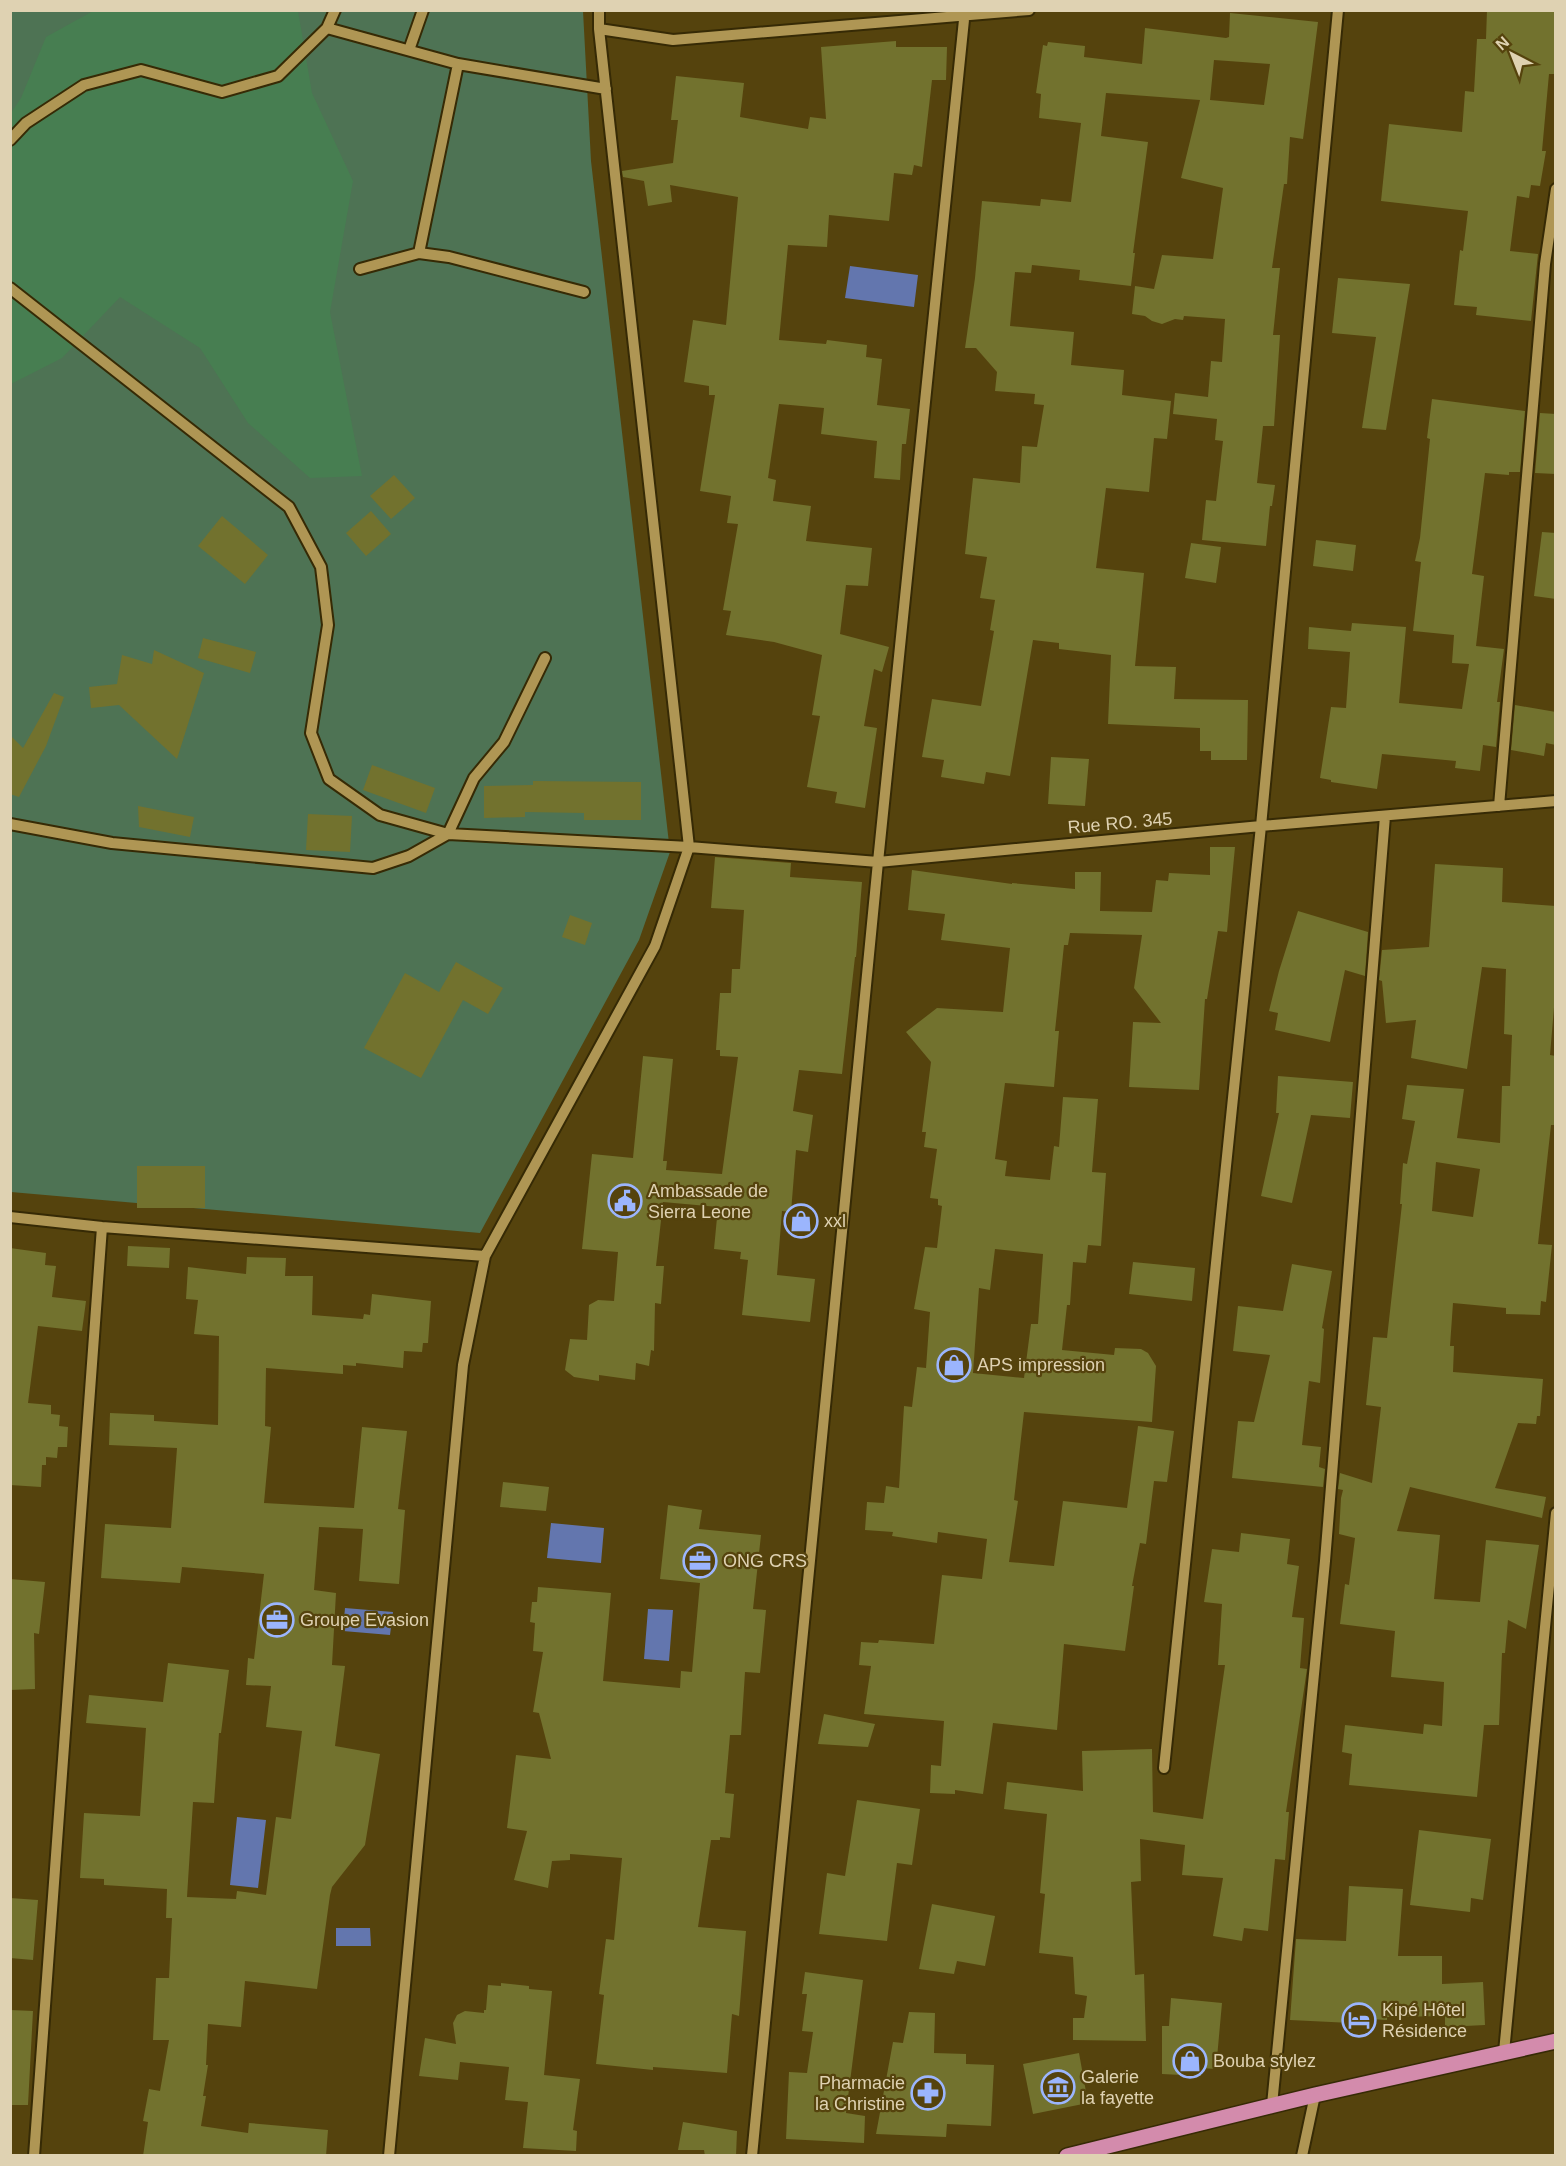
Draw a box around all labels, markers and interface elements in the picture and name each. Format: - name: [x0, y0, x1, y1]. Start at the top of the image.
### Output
- north arrow: [1482, 24, 1542, 84]
- text: N: [1492, 33, 1512, 53]
- street label: Rue RO. 345: [1067, 808, 1173, 838]
- place label: Ambassade de Sierra Leone: [648, 1181, 768, 1222]
- public building icon: Ambassade de Sierra Leone: [607, 1183, 643, 1219]
- shop icon: xxl: [783, 1203, 819, 1239]
- place label: xxl: [824, 1211, 846, 1231]
- shop icon: APS impression: [936, 1347, 972, 1383]
- place label: APS impression: [977, 1355, 1105, 1375]
- office icon: ONG CRS: [682, 1543, 718, 1579]
- place label: ONG CRS: [723, 1551, 807, 1571]
- office icon: Groupe Evasion: [259, 1602, 295, 1638]
- place label: Groupe Evasion: [300, 1610, 429, 1630]
- place label: Kipé Hôtel Résidence: [1382, 2000, 1467, 2041]
- hotel icon: Kipé Hôtel Résidence: [1341, 2002, 1377, 2038]
- shop icon: Bouba stylez: [1172, 2043, 1208, 2079]
- place label: Bouba stylez: [1213, 2051, 1316, 2071]
- place label: Galerie la fayette: [1081, 2067, 1154, 2108]
- museum icon: Galerie la fayette: [1040, 2069, 1076, 2105]
- place label: Pharmacie la Christine: [815, 2073, 905, 2114]
- pharmacy icon: Pharmacie la Christine: [910, 2075, 946, 2111]

